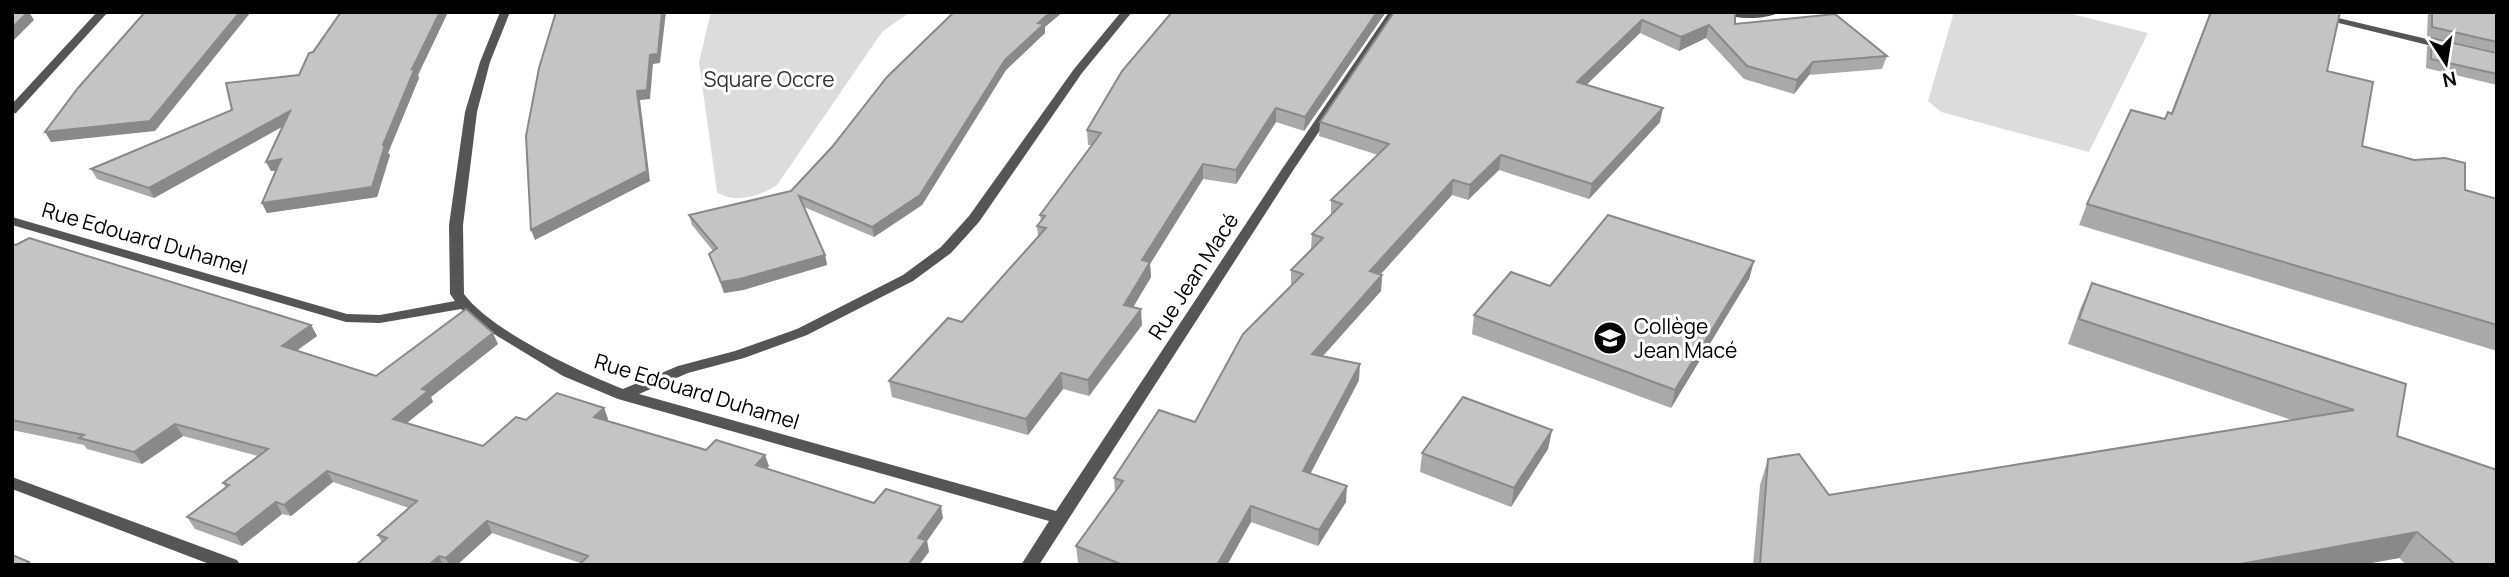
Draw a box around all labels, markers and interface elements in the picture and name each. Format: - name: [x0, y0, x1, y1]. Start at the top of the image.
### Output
- north arrow: [2411, 28, 2481, 98]
- park label: Square Occre: [703, 65, 835, 93]
- text: N: [2440, 65, 2459, 94]
- street label: Rue Edouard Duhamel: [39, 195, 251, 281]
- street label: Rue Jean Macé: [1142, 207, 1244, 345]
- place label: Collège Jean Macé: [1634, 312, 1737, 364]
- school or university icon: Collège Jean Macé: [1591, 319, 1629, 357]
- street label: Rue Edouard Duhamel: [591, 347, 803, 435]

